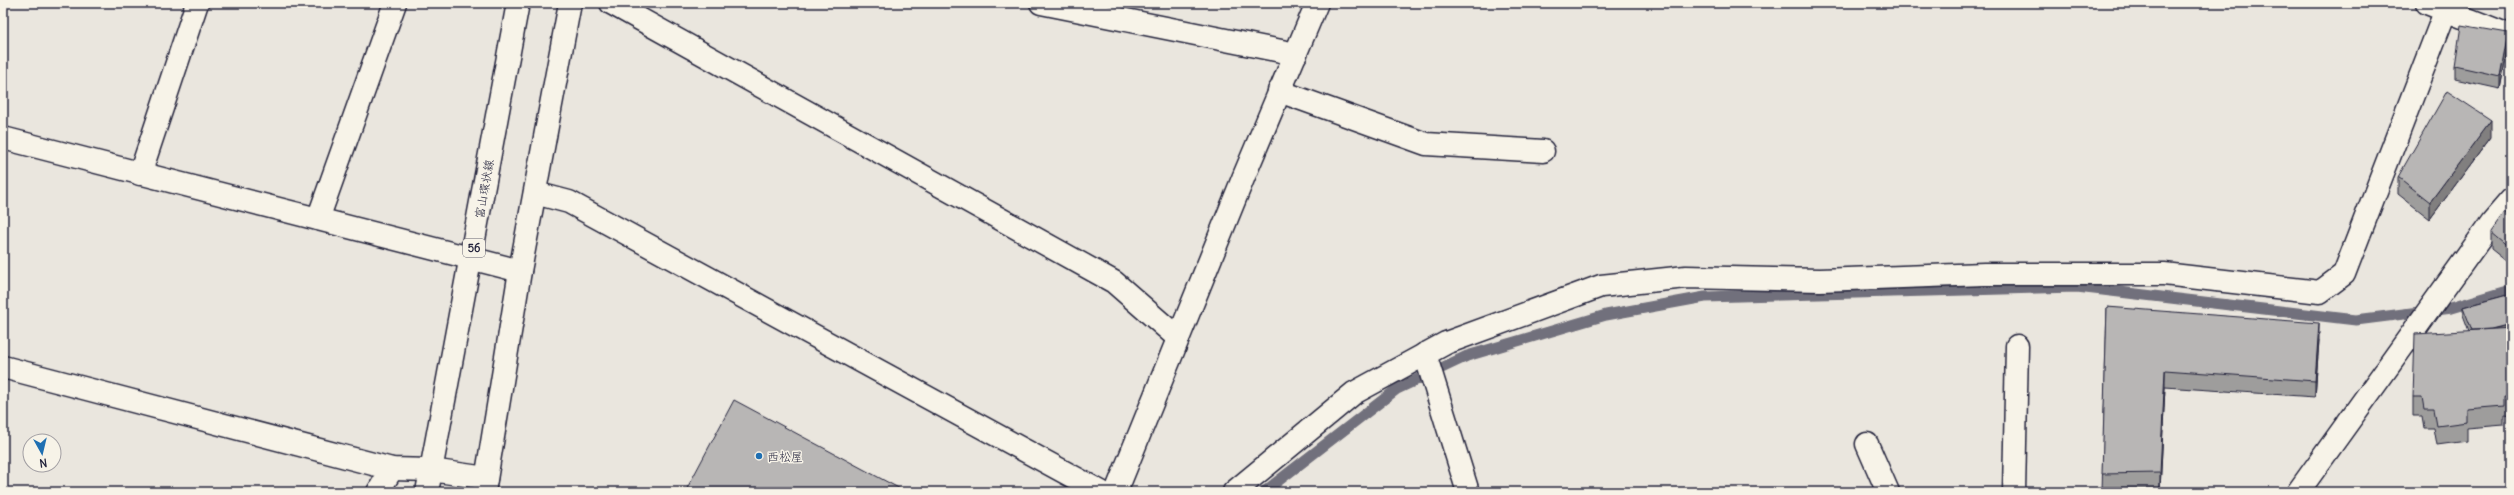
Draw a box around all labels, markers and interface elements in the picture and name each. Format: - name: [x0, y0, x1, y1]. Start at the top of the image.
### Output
- street label: 富山環状線: [471, 158, 497, 220]
- road number: 56: [463, 239, 485, 257]
- north arrow: [22, 433, 62, 473]
- place label: 西松屋: [767, 449, 803, 464]
- marker: 西松屋: [754, 451, 764, 461]
- text: N: [39, 455, 48, 470]

